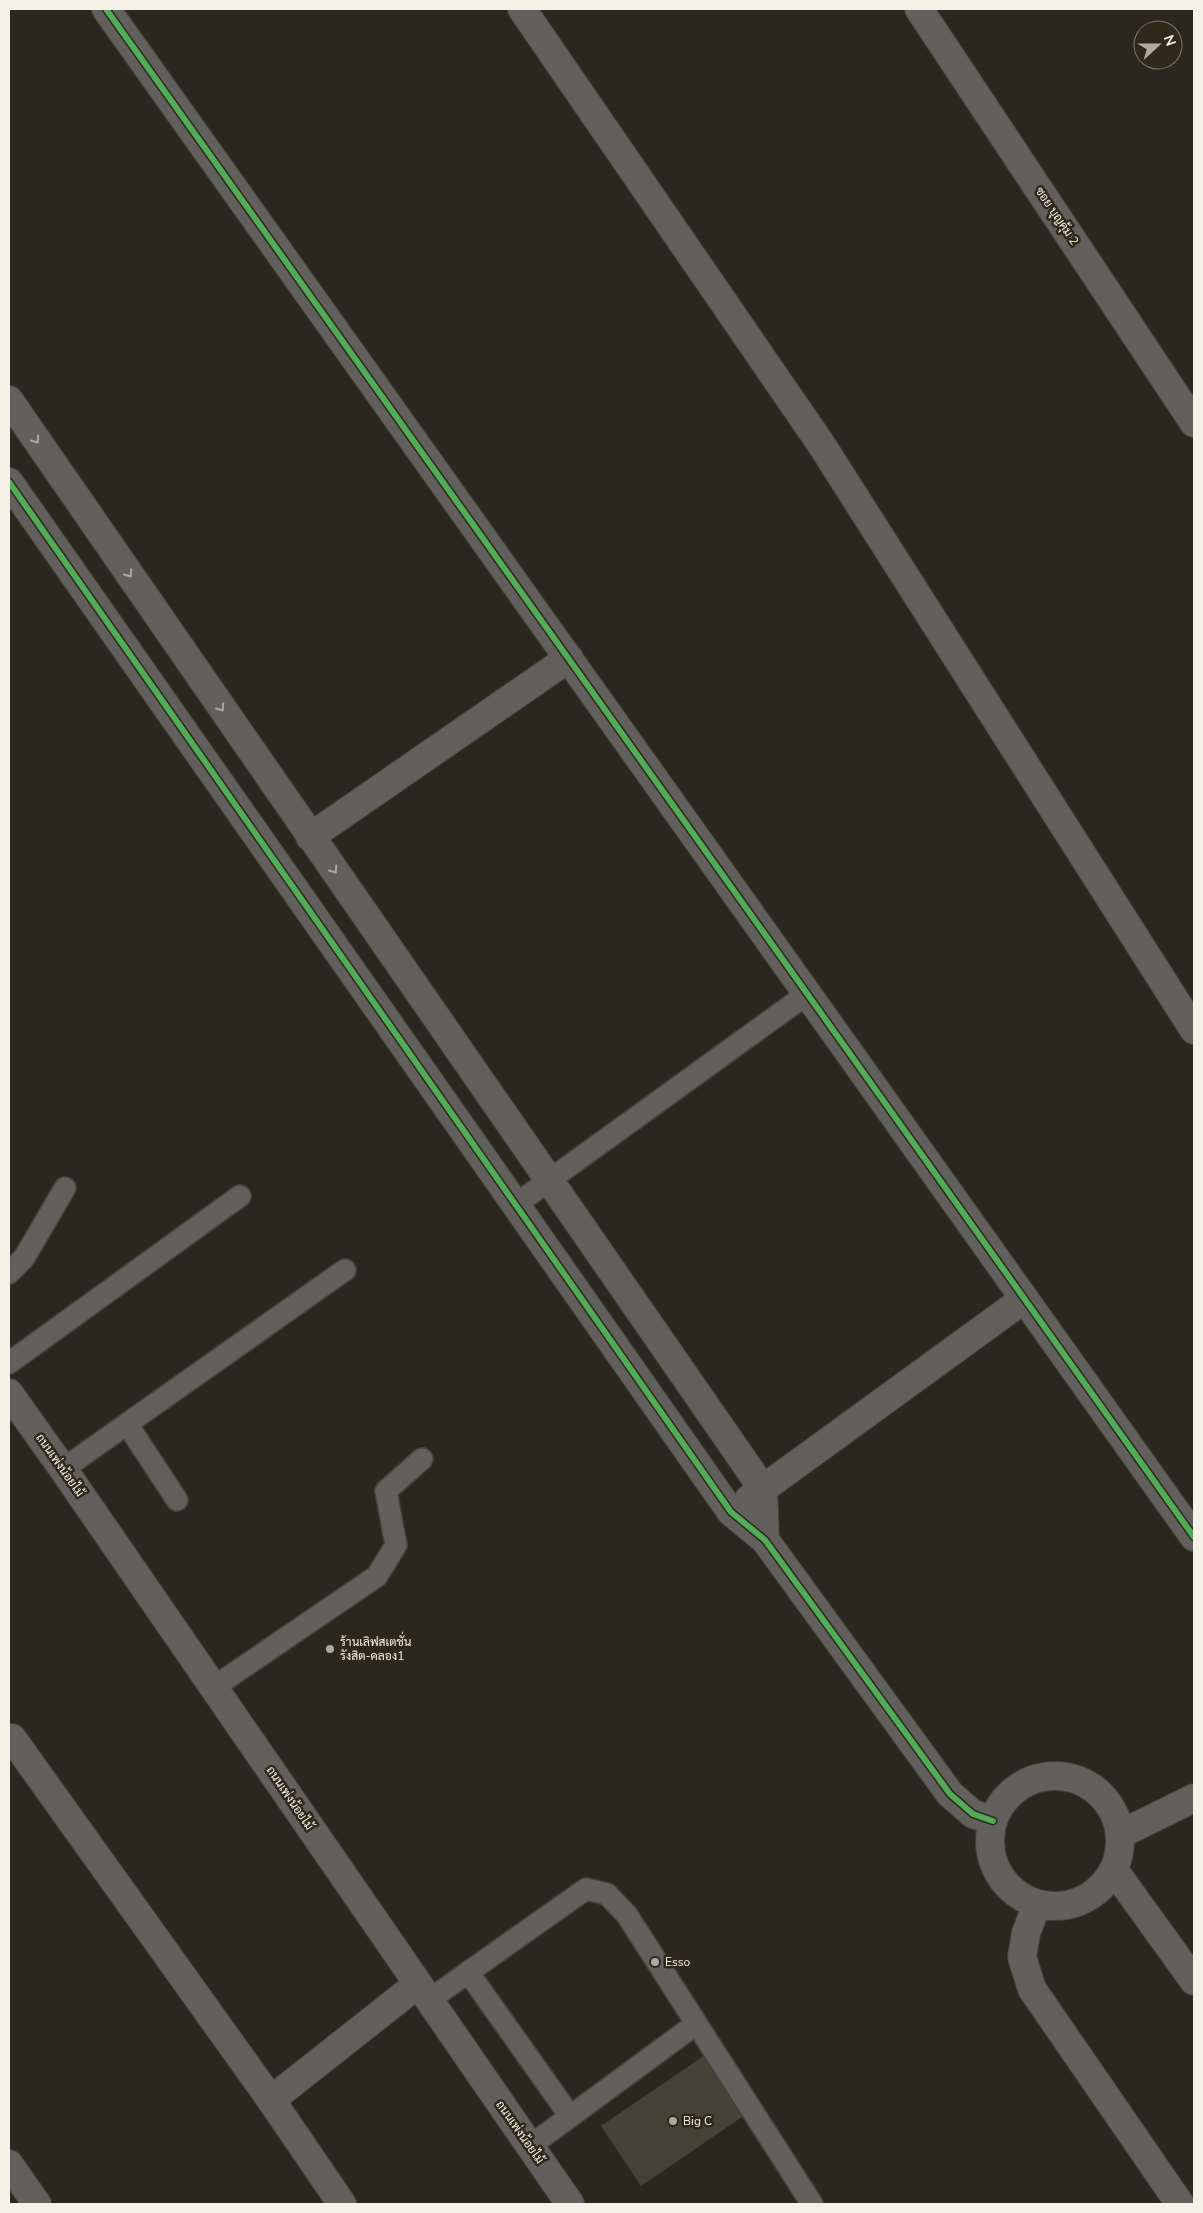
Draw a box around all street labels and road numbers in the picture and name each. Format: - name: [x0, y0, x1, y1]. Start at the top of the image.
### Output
- street label: ซอย บุญคุ้ม 2: [1031, 184, 1082, 249]
- street label: ถนนเพ่งน้อยไม้: [32, 1430, 88, 1501]
- street label: ถนนเพ่งน้อยไม้: [263, 1763, 318, 1834]
- street label: ถนนเพ่งน้อยไม้: [492, 2097, 548, 2168]

